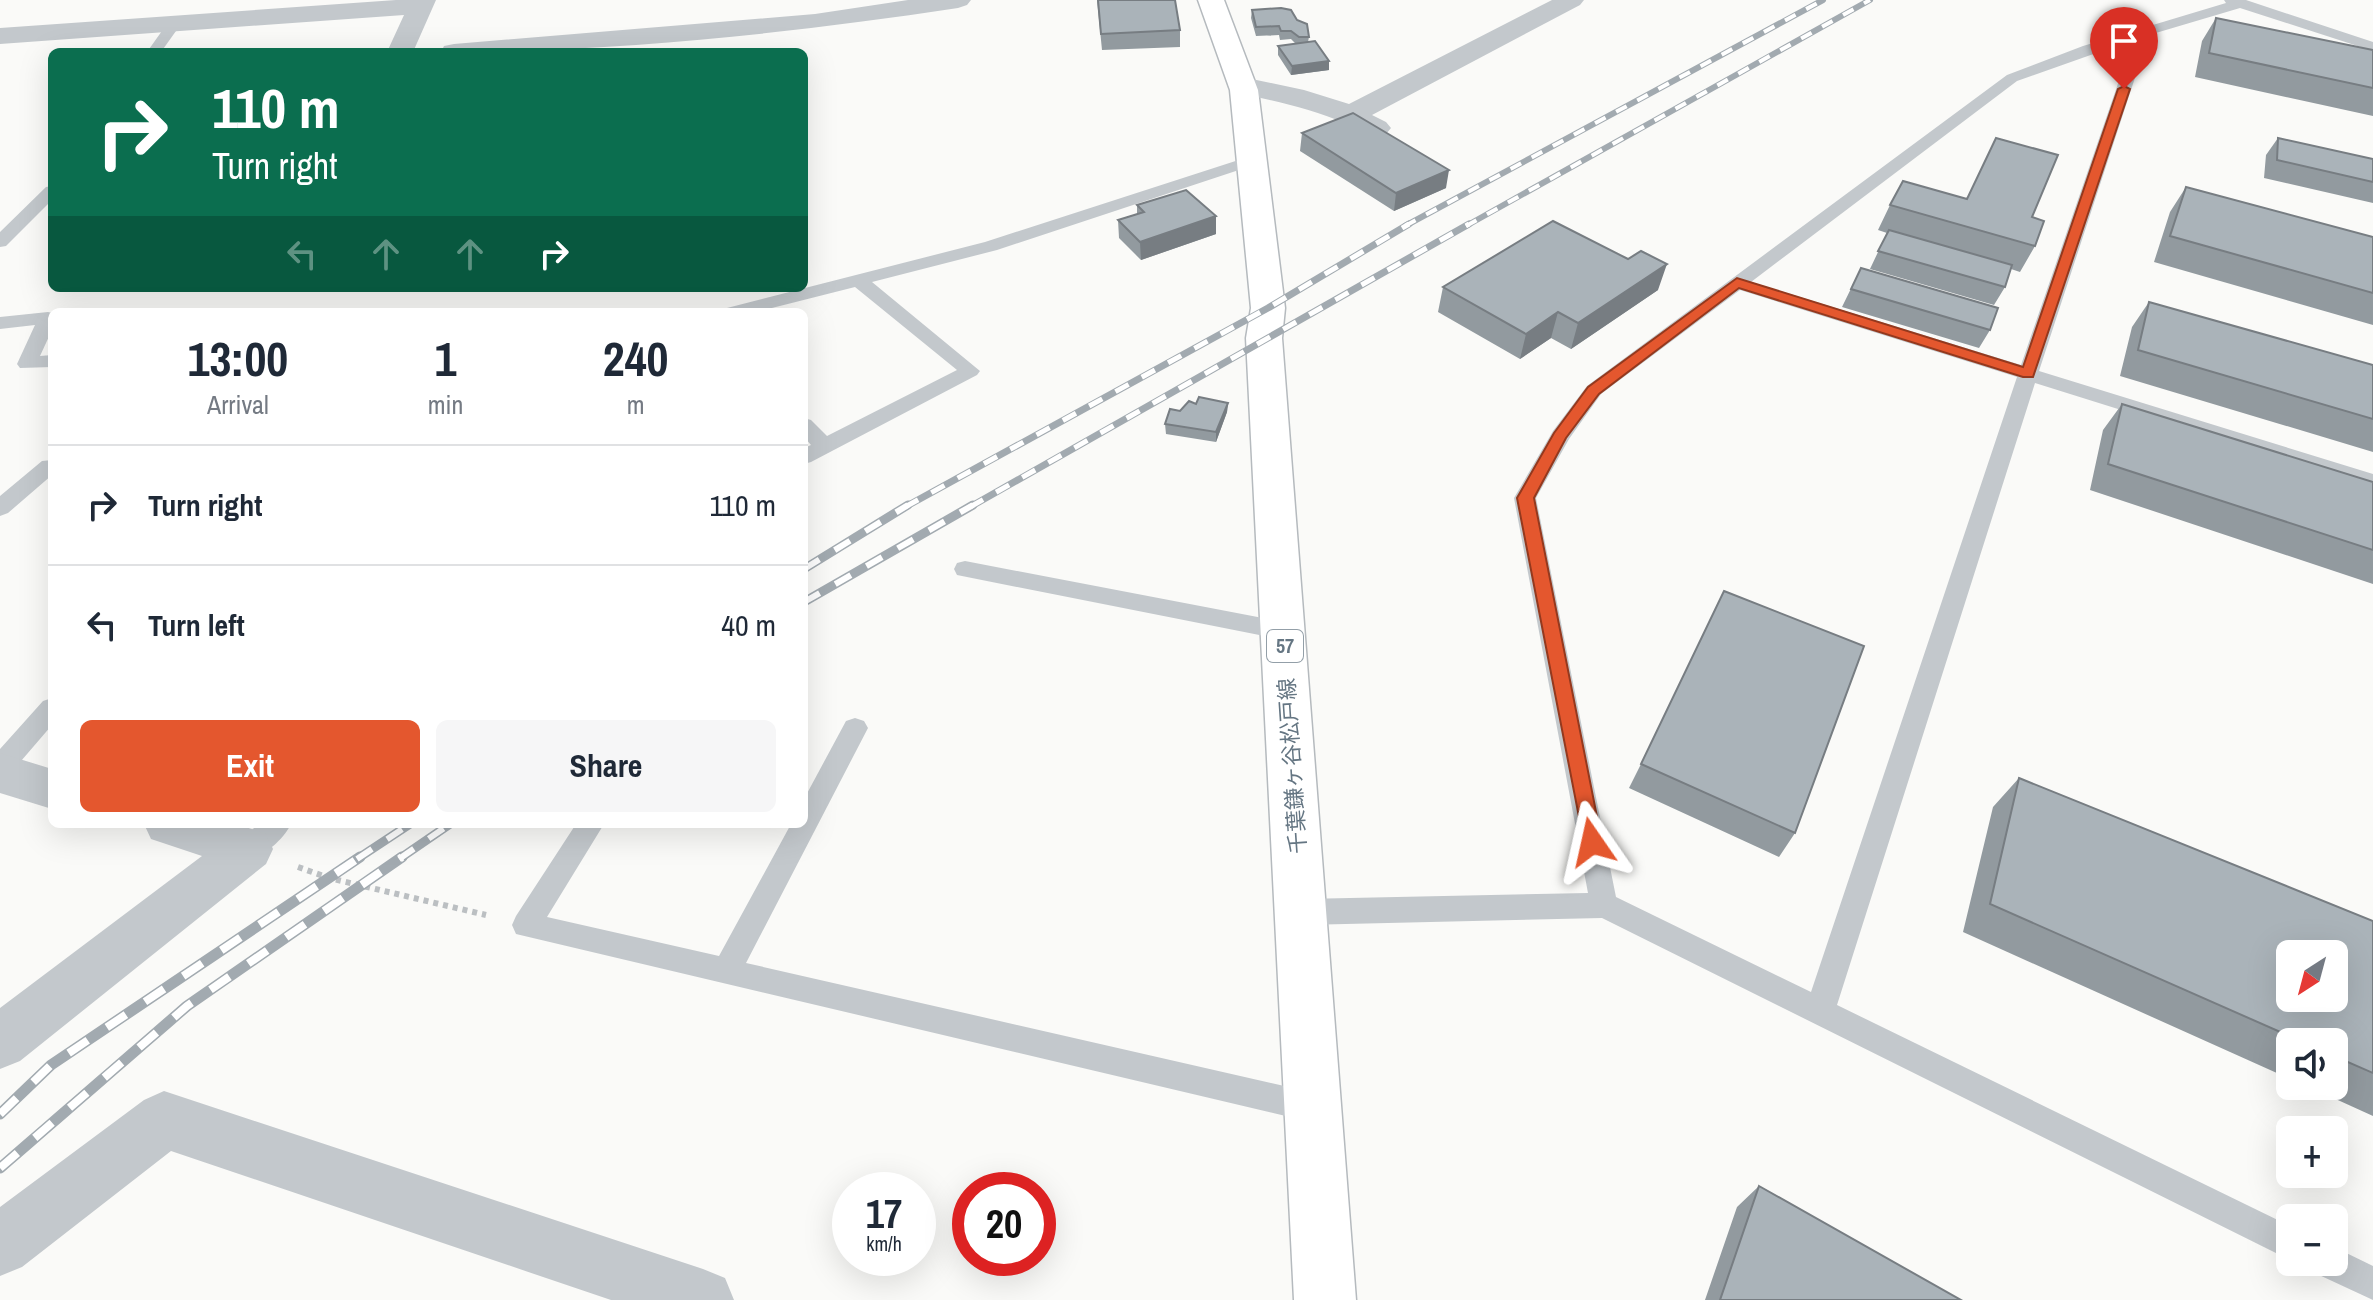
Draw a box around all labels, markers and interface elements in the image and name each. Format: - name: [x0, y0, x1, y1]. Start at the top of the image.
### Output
- pin: [2090, 7, 2158, 89]
- icon: arrive: [2102, 19, 2146, 63]
- text: 110 m: [212, 70, 340, 145]
- icon: right: [80, 80, 184, 184]
- text: Turn right: [212, 142, 337, 190]
- icon: left: [280, 232, 324, 276]
- icon: ahead: [364, 232, 408, 276]
- icon: ahead: [448, 232, 492, 276]
- icon: right: [532, 232, 576, 276]
- text: 13:00: [188, 326, 288, 391]
- text: 1: [435, 326, 456, 391]
- text: 240: [603, 326, 668, 391]
- text: Arrival: [207, 387, 269, 422]
- text: min: [428, 387, 463, 422]
- text: m: [627, 387, 645, 422]
- icon: right: [80, 483, 124, 527]
- text: Turn right: [148, 485, 262, 525]
- text: 110 m: [709, 485, 776, 525]
- icon: left: [80, 603, 124, 647]
- text: Turn left: [148, 605, 245, 645]
- text: 40 m: [721, 605, 776, 645]
- road number: 57: [1267, 630, 1303, 662]
- street label: 千葉鎌ヶ谷松戸線: [1271, 677, 1313, 855]
- button: Exit: [80, 720, 420, 812]
- button: Share: [436, 720, 776, 812]
- position arrow: [1550, 800, 1634, 884]
- north arrow: [2276, 940, 2348, 1012]
- map controls: [2276, 940, 2348, 1276]
- button: sound: [2276, 1028, 2348, 1100]
- button: +: [2276, 1116, 2348, 1188]
- speed limit sign: 20: [952, 1172, 1056, 1276]
- text: 17: [866, 1187, 902, 1240]
- button: −: [2276, 1204, 2348, 1276]
- text: km/h: [866, 1230, 902, 1257]

